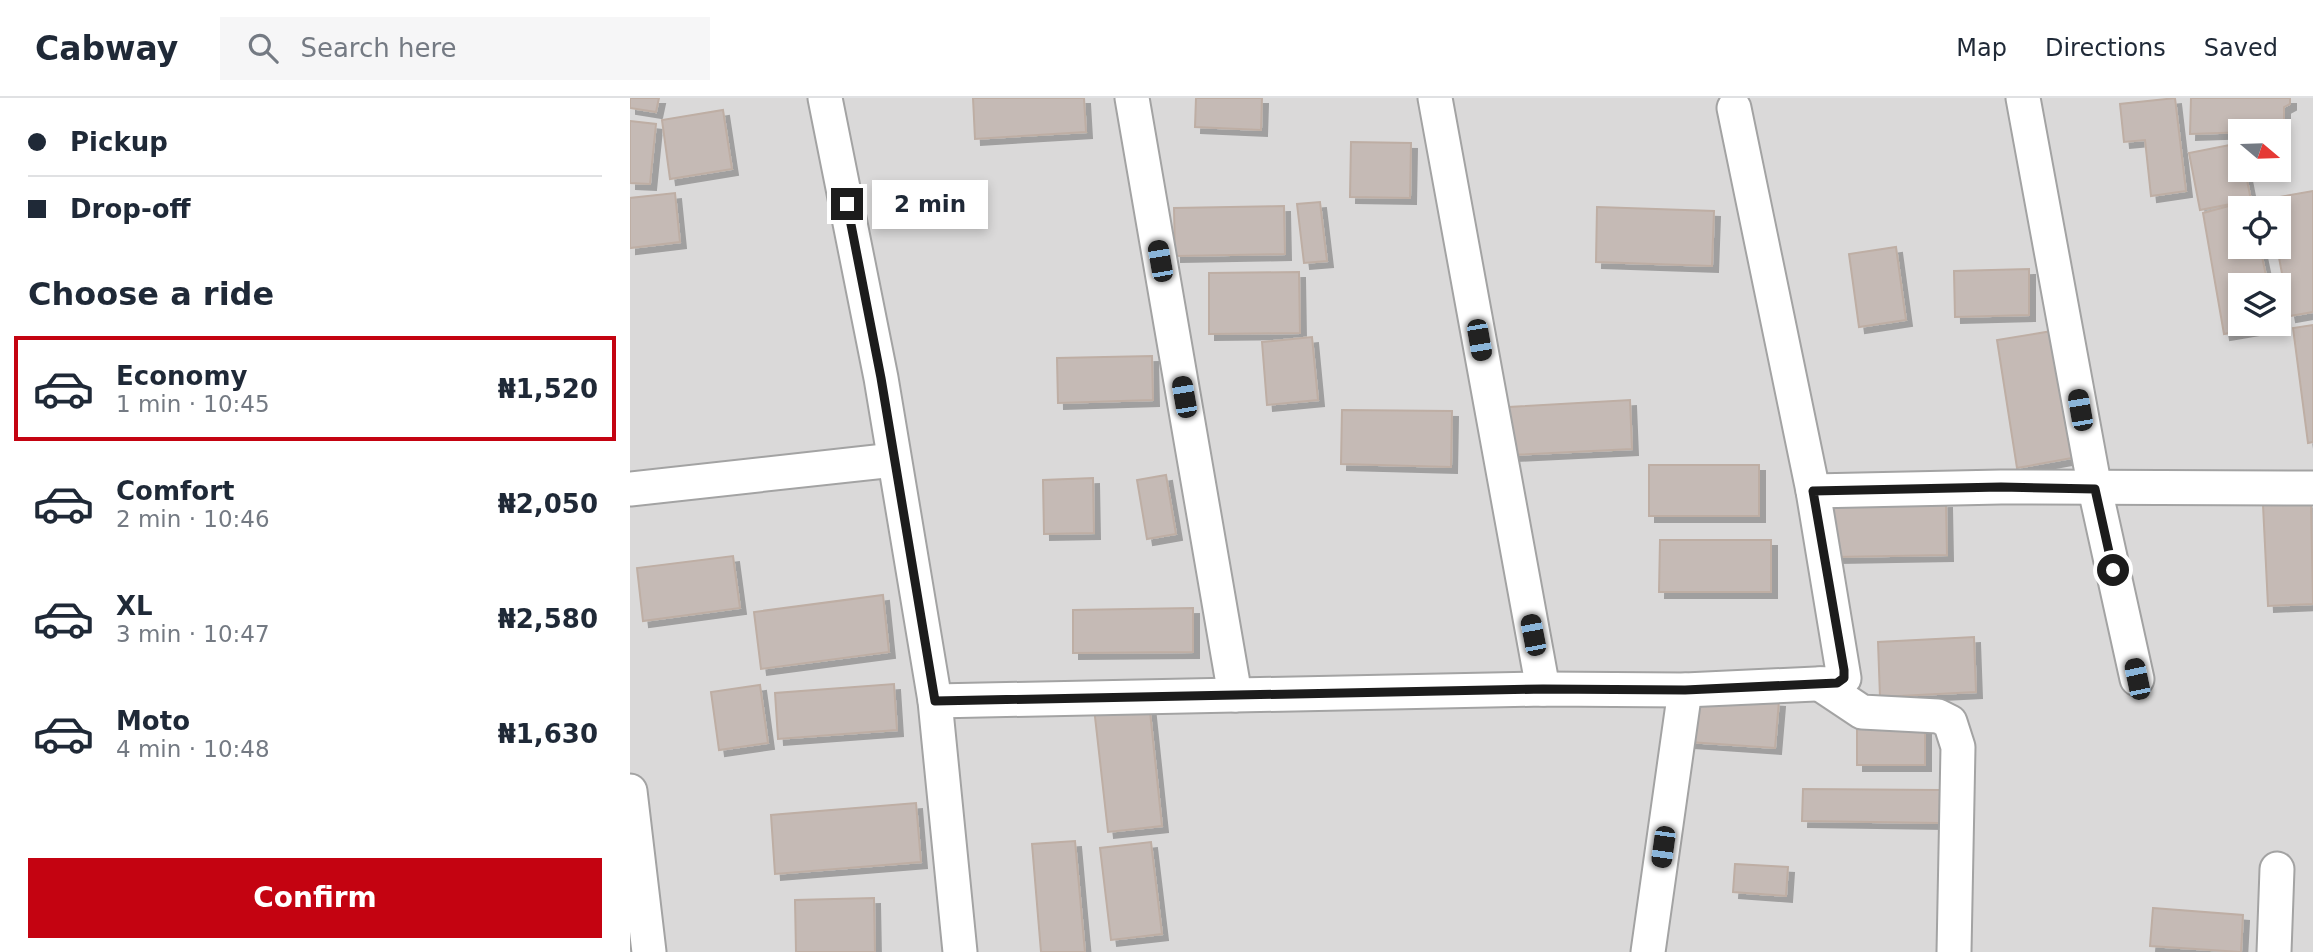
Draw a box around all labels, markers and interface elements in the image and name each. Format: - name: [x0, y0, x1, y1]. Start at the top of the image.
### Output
- search box: [220, 17, 710, 80]
- text: Cabway: [35, 29, 178, 68]
- icon: search: [244, 29, 282, 67]
- text: Search here: [300, 33, 457, 63]
- text: Map: [1956, 34, 2007, 62]
- text: Directions: [2045, 34, 2166, 62]
- text: Saved: [2204, 34, 2278, 62]
- north arrow: [2228, 119, 2291, 182]
- map controls: [2228, 119, 2291, 336]
- text: Pickup: [70, 127, 168, 157]
- callout: 2 min: [872, 180, 987, 228]
- route end: [831, 188, 863, 220]
- text: 2 min: [894, 191, 966, 217]
- text: Drop-off: [70, 194, 191, 224]
- button: locate: [2228, 196, 2291, 259]
- car: [1147, 238, 1174, 284]
- button: layers: [2228, 273, 2291, 336]
- text: Choose a ride: [28, 275, 274, 313]
- car: [1466, 317, 1493, 363]
- icon: car: [32, 357, 95, 420]
- text: Economy: [116, 361, 247, 391]
- text: ₦1,520: [498, 374, 598, 404]
- car: [1171, 374, 1198, 420]
- car: [2067, 387, 2094, 433]
- text: 1 min · 10:45: [116, 391, 270, 417]
- icon: car: [32, 472, 95, 535]
- text: Comfort: [116, 476, 234, 506]
- text: ₦2,050: [498, 489, 598, 519]
- text: 2 min · 10:46: [116, 506, 270, 532]
- route start: [2097, 554, 2129, 586]
- icon: car: [32, 587, 95, 650]
- text: XL: [116, 591, 153, 621]
- text: ₦2,580: [498, 604, 598, 634]
- car: [1519, 612, 1548, 658]
- text: 3 min · 10:47: [116, 621, 270, 647]
- car: [2123, 656, 2152, 702]
- icon: car: [32, 702, 95, 765]
- text: Moto: [116, 706, 190, 736]
- text: ₦1,630: [498, 719, 598, 749]
- text: 4 min · 10:48: [116, 736, 270, 762]
- car: [1650, 825, 1677, 869]
- button: Confirm: [28, 858, 602, 938]

